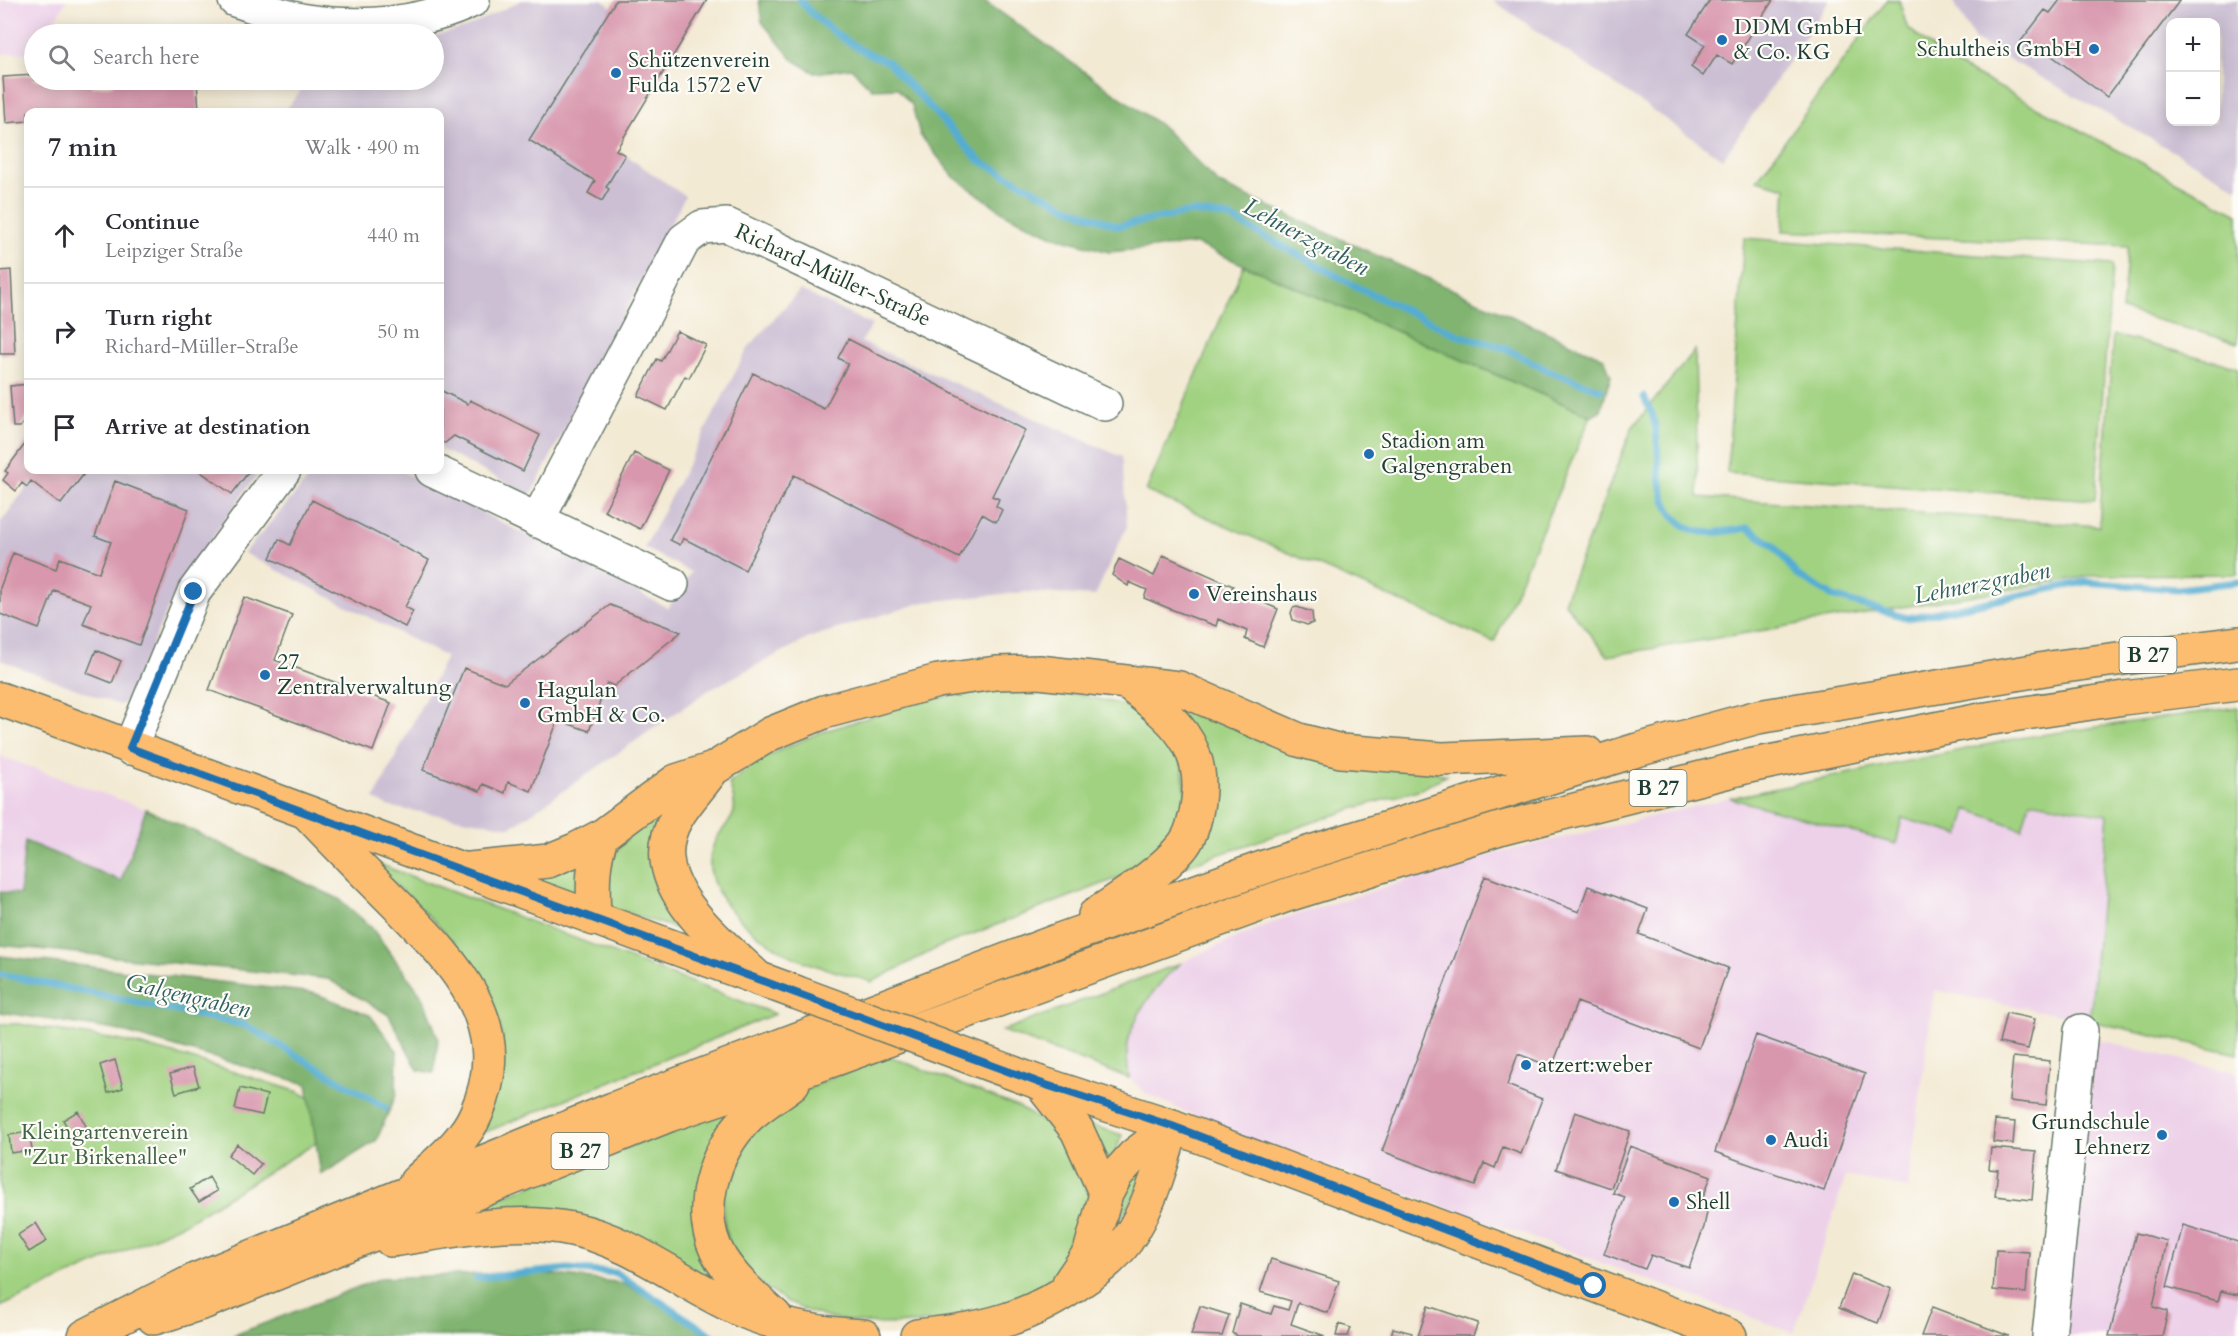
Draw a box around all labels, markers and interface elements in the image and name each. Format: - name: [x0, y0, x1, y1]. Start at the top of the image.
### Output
- place label: DDM GmbH & Co. KG: [1734, 12, 1863, 67]
- map controls: [2166, 18, 2220, 126]
- button: +: [2166, 18, 2220, 72]
- search box: [24, 24, 444, 90]
- marker: DDM GmbH & Co. KG: [1715, 33, 1729, 47]
- place label: Schultheis GmbH: [1917, 34, 2082, 64]
- icon: search: [45, 41, 78, 74]
- text: Search here: [93, 42, 200, 72]
- marker: Schultheis GmbH: [2087, 42, 2101, 56]
- place label: Schützenverein Fulda 1572 eV: [628, 45, 771, 100]
- marker: Schützenverein Fulda 1572 eV: [609, 66, 623, 80]
- button: −: [2166, 72, 2220, 126]
- text: 7 min: [48, 130, 117, 165]
- text: Walk · 490 m: [305, 134, 420, 161]
- water label: Lehnerzgraben: [1237, 190, 1375, 284]
- text: Continue: [105, 207, 200, 237]
- street label: Richard-Müller-Straße: [730, 216, 936, 334]
- icon: ahead: [48, 219, 81, 252]
- text: 440 m: [367, 222, 420, 249]
- text: Leipziger Straße: [105, 237, 243, 264]
- text: Turn right: [105, 303, 212, 333]
- icon: right: [48, 315, 81, 348]
- text: 50 m: [377, 318, 420, 345]
- text: Richard-Müller-Straße: [105, 333, 299, 360]
- icon: arrive: [48, 411, 81, 444]
- text: Arrive at destination: [105, 412, 310, 442]
- place label: Stadion am Galgengraben: [1381, 426, 1513, 481]
- marker: Stadion am Galgengraben: [1362, 447, 1376, 461]
- water label: Lehnerzgraben: [1911, 554, 2053, 612]
- route end: [180, 578, 206, 604]
- place label: Vereinshaus: [1206, 579, 1317, 609]
- marker: Vereinshaus: [1187, 587, 1201, 601]
- road number: B 27: [2120, 637, 2176, 673]
- place label: 27 Zentralverwaltung: [277, 647, 452, 702]
- marker: 27 Zentralverwaltung: [258, 668, 272, 682]
- place label: Hagulan GmbH & Co.: [537, 675, 666, 730]
- marker: Hagulan GmbH & Co.: [518, 696, 532, 710]
- road number: B 27: [1630, 770, 1686, 806]
- water label: Galgengraben: [122, 966, 254, 1026]
- place label: atzert:weber: [1538, 1050, 1653, 1080]
- marker: atzert:weber: [1519, 1058, 1533, 1072]
- place label: Grundschule Lehnerz: [2031, 1107, 2150, 1162]
- park label: Kleingartenverein "Zur Birkenallee": [21, 1117, 189, 1172]
- place label: Audi: [1783, 1125, 1829, 1155]
- marker: Grundschule Lehnerz: [2155, 1128, 2169, 1142]
- road number: B 27: [552, 1133, 608, 1169]
- marker: Audi: [1764, 1133, 1778, 1147]
- place label: Shell: [1686, 1187, 1731, 1217]
- marker: Shell: [1667, 1195, 1681, 1209]
- route start: [1580, 1272, 1606, 1298]

